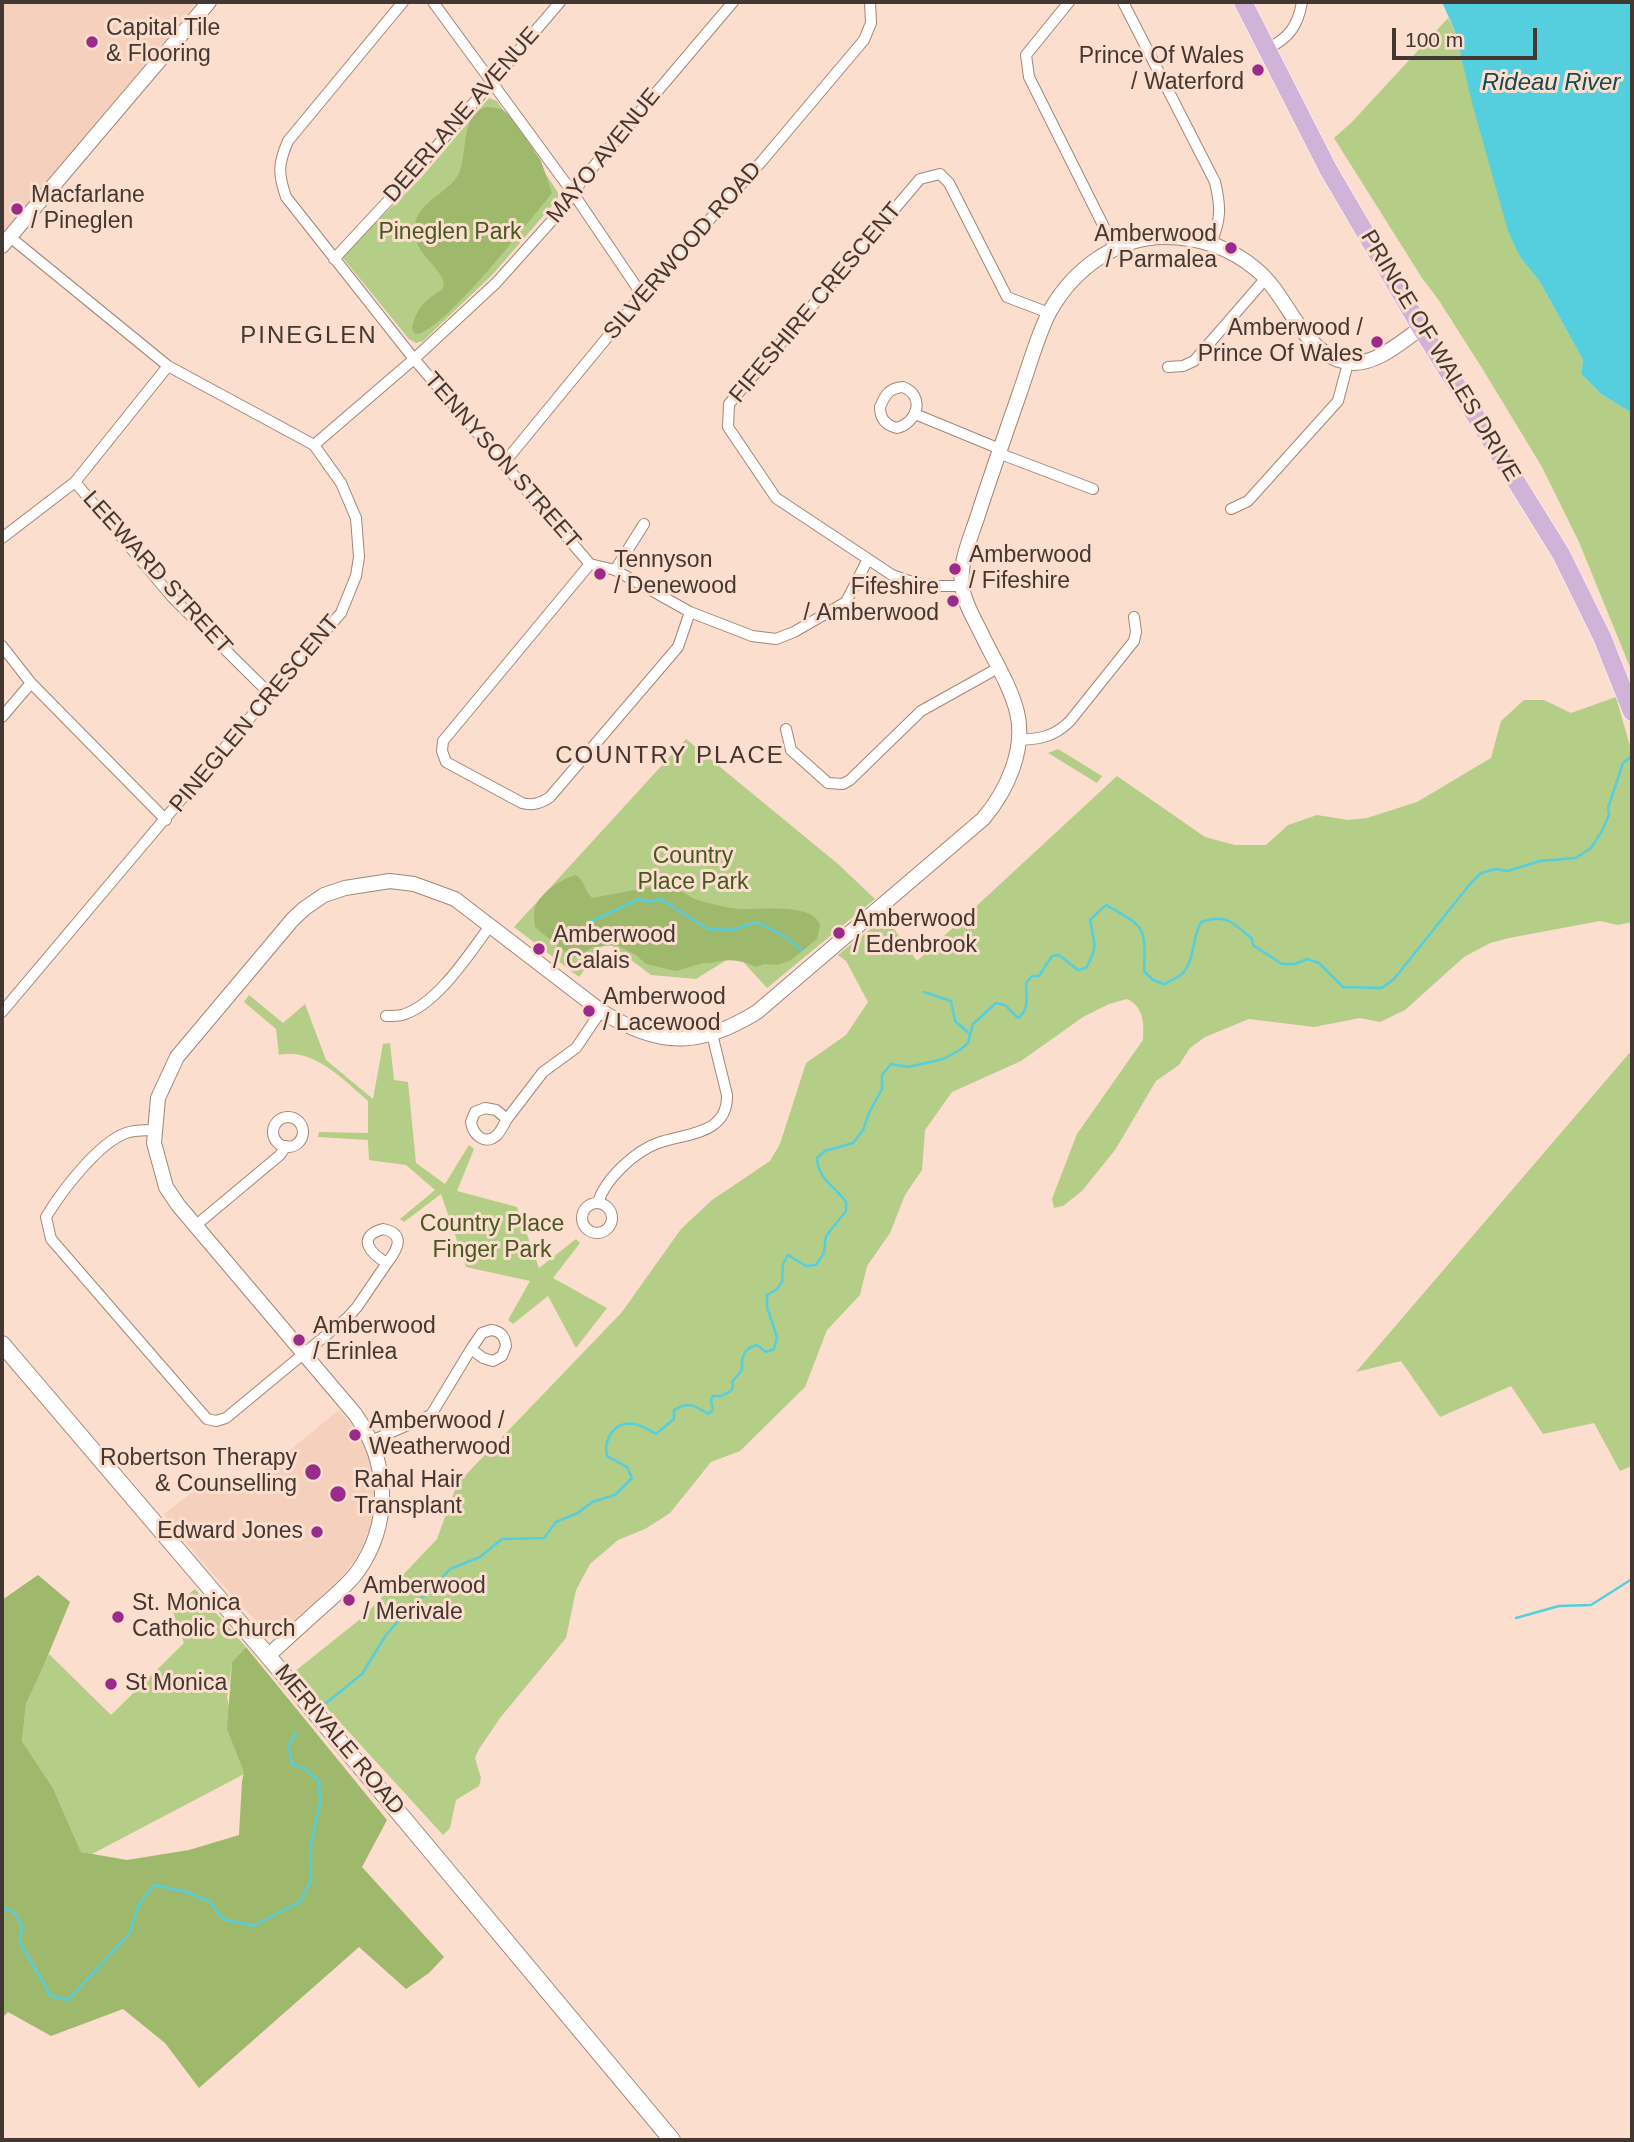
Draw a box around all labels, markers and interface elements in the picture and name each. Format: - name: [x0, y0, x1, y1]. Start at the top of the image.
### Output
- scale bar: [1396, 14, 1541, 58]
- place label: Capital Tile & Flooring: [106, 15, 220, 69]
- street label: DEERLANE AVENUE: [378, 22, 546, 208]
- text: 100 m: [1405, 28, 1463, 51]
- marker: Capital Tile & Flooring: [84, 34, 100, 50]
- place label: Prince Of Wales / Waterford: [1079, 43, 1244, 97]
- marker: Prince Of Wales / Waterford: [1250, 62, 1266, 78]
- water label: Rideau River: [1482, 69, 1620, 97]
- street label: MAYO AVENUE: [541, 83, 667, 229]
- street label: SILVERWOOD ROAD: [598, 156, 768, 346]
- place label: Macfarlane / Pineglen: [31, 182, 145, 236]
- street label: FIFESHIRE CRESCENT: [724, 197, 908, 409]
- marker: Macfarlane / Pineglen: [9, 201, 25, 217]
- park label: Pineglen Park: [378, 219, 522, 247]
- place label: Amberwood / Parmalea: [1094, 221, 1217, 275]
- street label: PRINCE OF WALES DRIVE: [1354, 225, 1526, 487]
- marker: Amberwood / Parmalea: [1223, 240, 1239, 256]
- place label: Amberwood / Prince Of Wales: [1198, 315, 1363, 369]
- district label: PINEGLEN: [241, 322, 377, 350]
- marker: Amberwood / Prince Of Wales: [1369, 334, 1385, 350]
- street label: TENNYSON STREET: [418, 367, 586, 555]
- street label: LEEWARD STREET: [76, 486, 238, 660]
- place label: Amberwood / Fifeshire: [969, 542, 1092, 596]
- place label: Tennyson / Denewood: [614, 547, 737, 601]
- marker: Amberwood / Fifeshire: [947, 561, 963, 577]
- marker: Tennyson / Denewood: [592, 566, 608, 582]
- place label: Fifeshire / Amberwood: [803, 574, 939, 628]
- marker: Fifeshire / Amberwood: [945, 593, 961, 609]
- street label: PINEGLEN CRESCENT: [164, 610, 346, 818]
- district label: COUNTRY PLACE: [557, 742, 783, 770]
- park label: Country Place Park: [637, 843, 749, 897]
- place label: Amberwood / Edenbrook: [853, 906, 977, 960]
- place label: Amberwood / Calais: [553, 922, 676, 976]
- marker: Amberwood / Edenbrook: [831, 925, 847, 941]
- marker: Amberwood / Calais: [531, 941, 547, 957]
- place label: Amberwood / Lacewood: [603, 984, 726, 1038]
- marker: Amberwood / Lacewood: [581, 1003, 597, 1019]
- park label: Country Place Finger Park: [420, 1211, 564, 1265]
- place label: Amberwood / Erinlea: [313, 1313, 436, 1367]
- marker: Amberwood / Erinlea: [291, 1332, 307, 1348]
- place label: Amberwood / Weatherwood: [369, 1408, 510, 1462]
- marker: Amberwood / Weatherwood: [347, 1427, 363, 1443]
- place label: Robertson Therapy & Counselling: [100, 1445, 297, 1499]
- marker: Robertson Therapy & Counselling: [303, 1462, 323, 1482]
- place label: Rahal Hair Transplant: [354, 1467, 463, 1521]
- marker: Rahal Hair Transplant: [328, 1484, 348, 1504]
- place label: Edward Jones: [157, 1518, 303, 1546]
- marker: Edward Jones: [309, 1524, 325, 1540]
- place label: Amberwood / Merivale: [363, 1573, 486, 1627]
- place label: St. Monica Catholic Church: [132, 1590, 296, 1644]
- marker: Amberwood / Merivale: [341, 1592, 357, 1608]
- marker: St. Monica Catholic Church: [110, 1609, 126, 1625]
- street label: MERIVALE ROAD: [268, 1659, 410, 1821]
- place label: St Monica: [125, 1670, 227, 1698]
- marker: St Monica: [103, 1676, 119, 1692]

